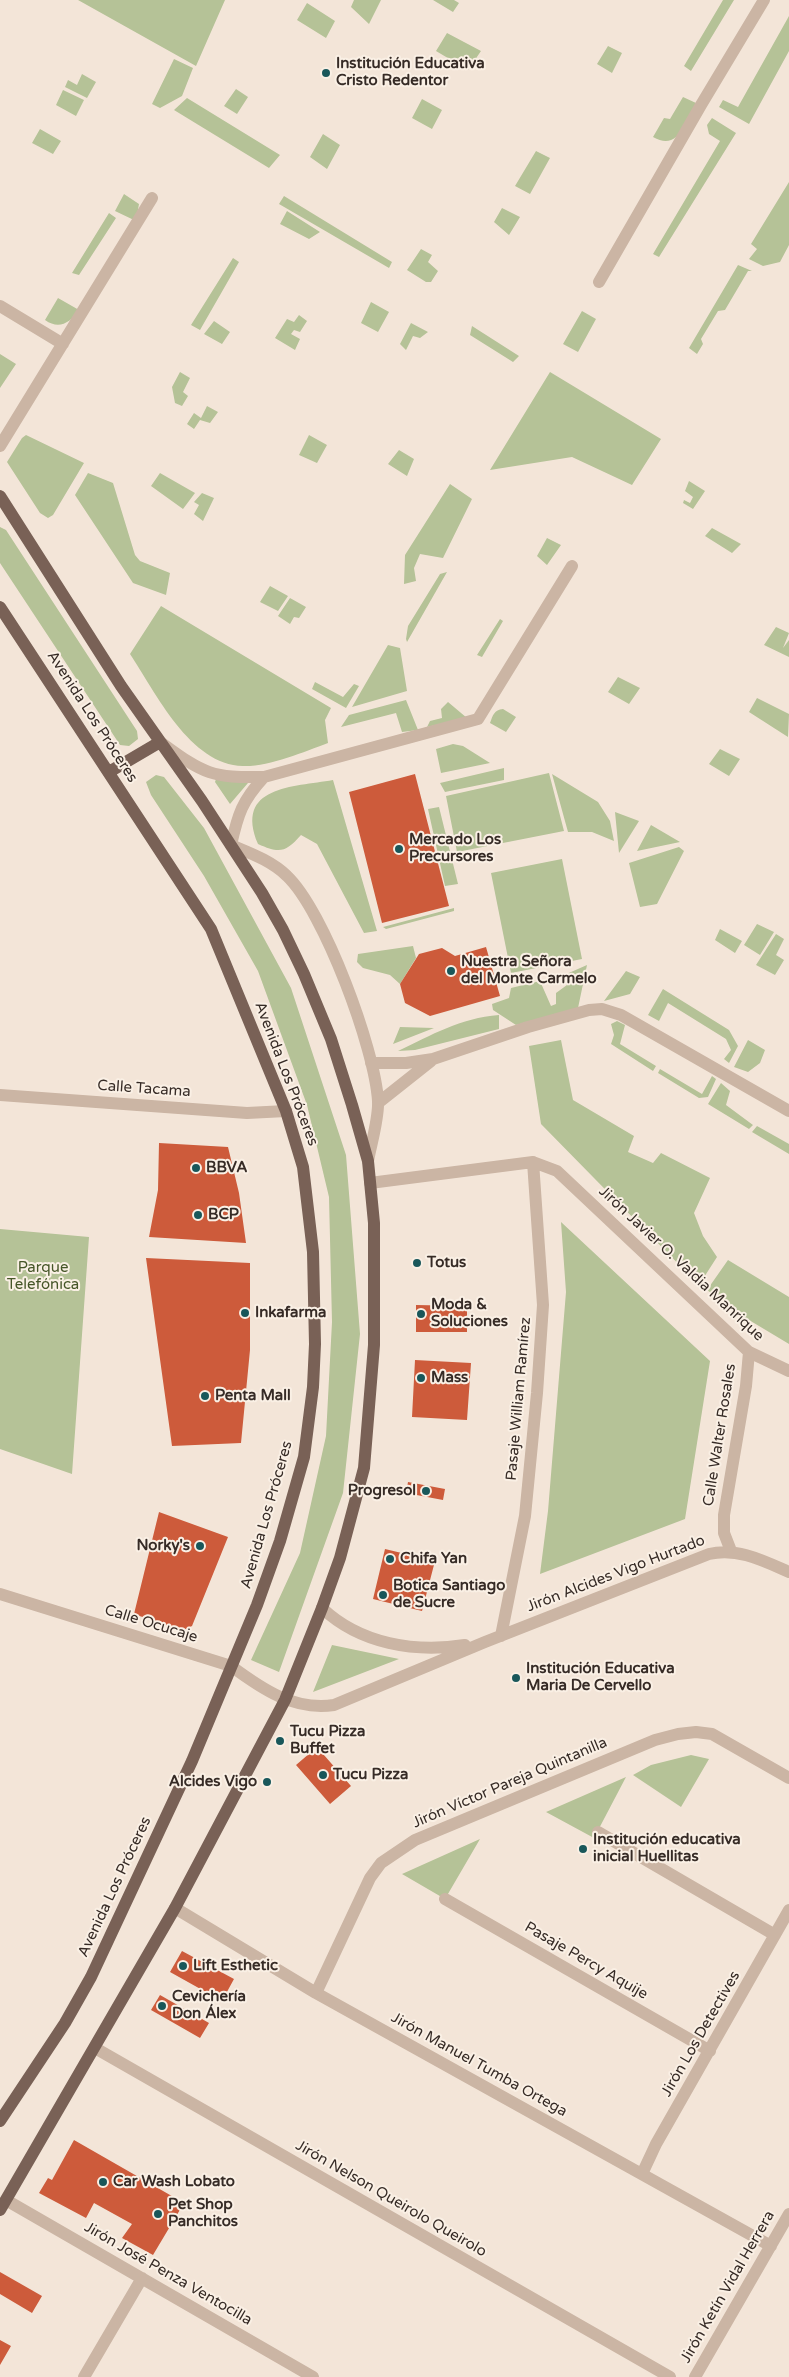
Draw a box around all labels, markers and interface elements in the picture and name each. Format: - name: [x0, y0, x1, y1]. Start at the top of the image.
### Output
- place label: Institución Educativa Cristo Redentor: [336, 55, 485, 90]
- marker: Institución Educativa Cristo Redentor: [320, 67, 332, 79]
- street label: Avenida Los Próceres: [43, 648, 141, 786]
- place label: Mercado Los Precursores: [409, 831, 501, 866]
- marker: Mercado Los Precursores: [393, 843, 405, 855]
- place label: Nuestra Señora del Monte Carmelo: [461, 953, 597, 988]
- marker: Nuestra Señora del Monte Carmelo: [445, 965, 457, 977]
- street label: Avenida Los Próceres: [250, 999, 322, 1149]
- street label: Calle Tacama: [97, 1077, 191, 1101]
- place label: BBVA: [206, 1159, 248, 1177]
- marker: BBVA: [190, 1162, 202, 1174]
- street label: Jirón Javier O. Valdia Manrique: [595, 1183, 767, 1345]
- place label: BCP: [208, 1206, 239, 1224]
- marker: BCP: [192, 1209, 204, 1221]
- place label: Totus: [427, 1254, 466, 1272]
- marker: Totus: [411, 1257, 423, 1269]
- park label: Parque Telefónica: [7, 1259, 79, 1294]
- place label: Moda & Soluciones: [431, 1296, 508, 1331]
- place label: Inkafarma: [255, 1304, 326, 1322]
- marker: Inkafarma: [239, 1307, 251, 1319]
- marker: Moda & Soluciones: [415, 1308, 427, 1320]
- street label: Pasaje William Ramírez: [503, 1316, 535, 1482]
- street label: Calle Walter Rosales: [700, 1362, 740, 1508]
- place label: Mass: [431, 1369, 468, 1387]
- marker: Mass: [415, 1372, 427, 1384]
- place label: Penta Mall: [215, 1387, 291, 1405]
- marker: Penta Mall: [199, 1390, 211, 1402]
- street label: Avenida Los Próceres: [237, 1439, 297, 1591]
- place label: Progresol: [348, 1482, 416, 1500]
- marker: Progresol: [420, 1485, 432, 1497]
- street label: Jirón Alcides Vigo Hurtado: [524, 1532, 708, 1616]
- place label: Norky's: [137, 1537, 190, 1555]
- marker: Norky's: [194, 1540, 206, 1552]
- place label: Chifa Yan: [400, 1550, 467, 1568]
- marker: Chifa Yan: [384, 1553, 396, 1565]
- place label: Botica Santiago de Sucre: [393, 1577, 505, 1612]
- marker: Botica Santiago de Sucre: [377, 1589, 389, 1601]
- street label: Calle Ocucaje: [102, 1601, 200, 1647]
- place label: Institución Educativa Maria De Cervello: [526, 1660, 675, 1695]
- marker: Institución Educativa Maria De Cervello: [510, 1672, 522, 1684]
- place label: Tucu Pizza Buffet: [290, 1723, 365, 1758]
- street label: Jirón Víctor Pareja Quintanilla: [410, 1734, 610, 1832]
- marker: Tucu Pizza Buffet: [274, 1735, 286, 1747]
- place label: Tucu Pizza: [333, 1766, 408, 1784]
- marker: Tucu Pizza: [317, 1769, 329, 1781]
- place label: Alcides Vigo: [169, 1773, 257, 1791]
- marker: Alcides Vigo: [261, 1776, 273, 1788]
- street label: Avenida Los Próceres: [75, 1814, 155, 1960]
- place label: Institución educativa inicial Huellitas: [593, 1831, 741, 1866]
- marker: Institución educativa inicial Huellitas: [577, 1843, 589, 1855]
- street label: Pasaje Percy Aquije: [521, 1918, 651, 2004]
- place label: Lift Esthetic: [193, 1957, 278, 1975]
- marker: Lift Esthetic: [177, 1960, 189, 1972]
- street label: Jirón Los Detectives: [658, 1968, 744, 2100]
- place label: Cevichería Don Álex: [172, 1988, 246, 2023]
- marker: Cevichería Don Álex: [156, 2000, 168, 2012]
- street label: Jirón Manuel Tumba Ortega: [388, 2009, 570, 2121]
- street label: Jirón Nelson Queirolo Queirolo: [292, 2137, 490, 2261]
- place label: Car Wash Lobato: [113, 2173, 235, 2191]
- marker: Car Wash Lobato: [97, 2176, 109, 2188]
- place label: Pet Shop Panchitos: [168, 2196, 238, 2231]
- marker: Pet Shop Panchitos: [152, 2208, 164, 2220]
- street label: Jirón Ketín Vidal Herrera: [677, 2208, 779, 2366]
- street label: Jirón José Penza Ventocilla: [81, 2219, 255, 2329]

